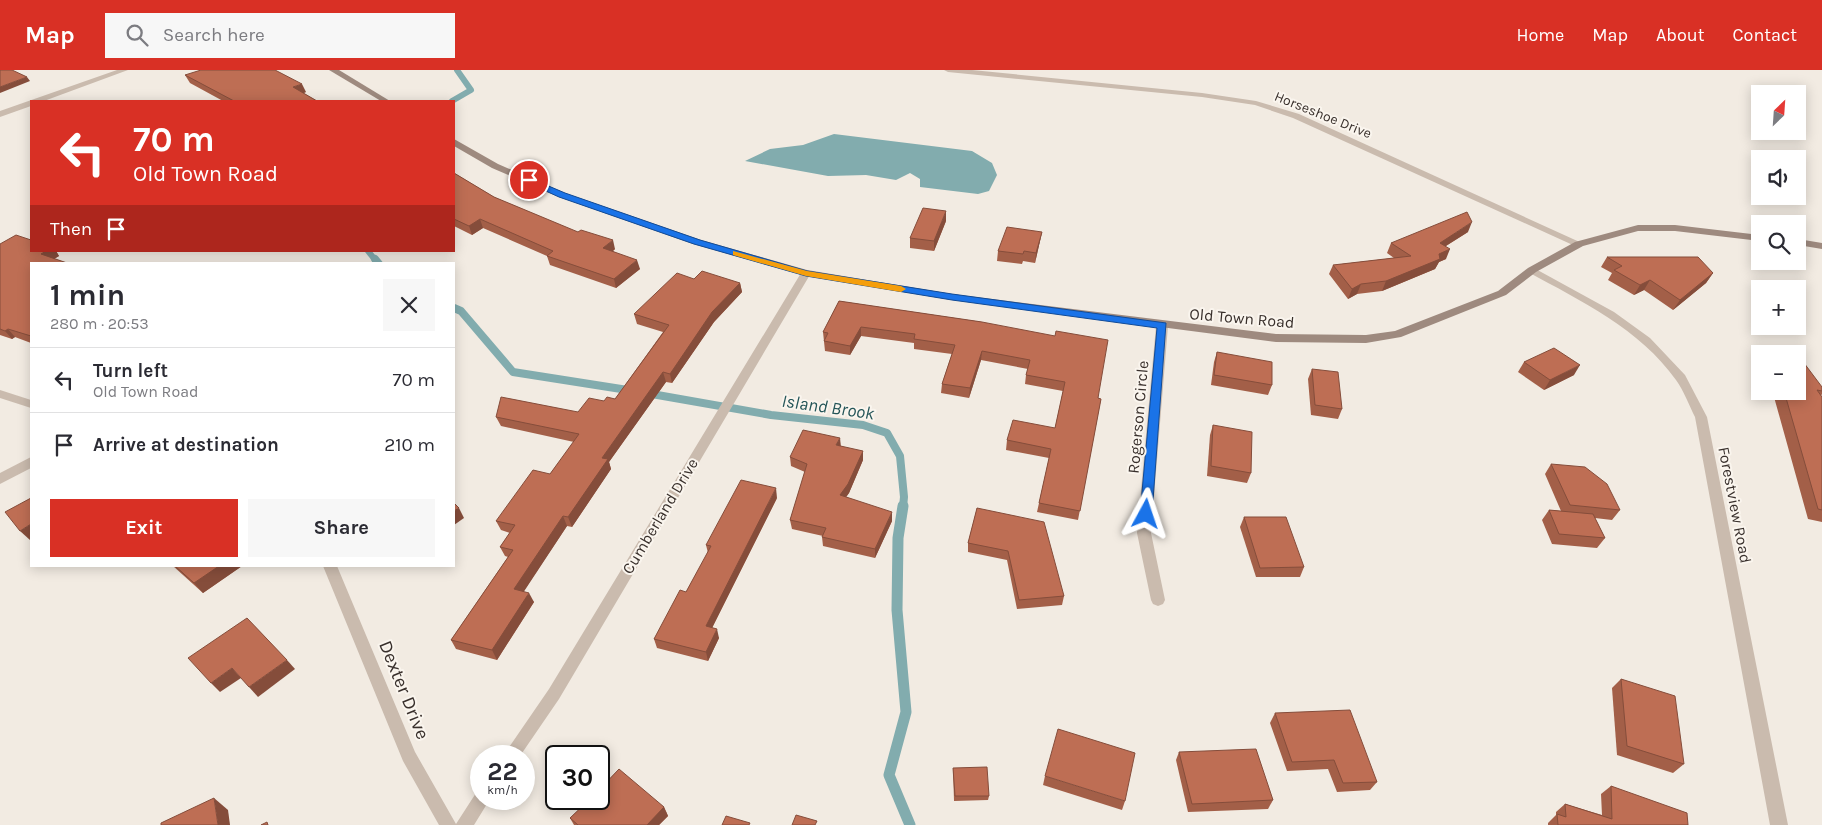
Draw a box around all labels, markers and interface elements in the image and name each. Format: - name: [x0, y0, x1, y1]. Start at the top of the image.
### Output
- search box: [105, 13, 455, 58]
- text: Map: [25, 21, 75, 49]
- icon: search: [123, 21, 151, 49]
- text: Search here: [163, 24, 265, 46]
- text: Home: [1516, 24, 1564, 46]
- text: Map: [1592, 24, 1628, 46]
- text: About: [1656, 24, 1705, 46]
- text: Contact: [1733, 24, 1797, 46]
- north arrow: [1751, 85, 1806, 140]
- map controls: [1751, 85, 1806, 400]
- street label: Horseshoe Drive: [1272, 88, 1374, 142]
- text: 70 m: [133, 119, 215, 160]
- icon: left: [50, 120, 115, 185]
- button: sound: [1751, 150, 1806, 205]
- pin: [508, 159, 550, 201]
- text: Old Town Road: [133, 161, 278, 187]
- icon: arrive: [515, 166, 543, 194]
- icon: arrive: [102, 215, 130, 243]
- button: search: [1751, 215, 1806, 270]
- text: Then: [50, 218, 92, 240]
- text: 1 min: [50, 277, 125, 313]
- button: close: [383, 279, 435, 331]
- button: +: [1751, 280, 1806, 335]
- street label: Old Town Road: [1189, 304, 1295, 332]
- text: 280 m · 20:53: [50, 314, 149, 333]
- button: −: [1751, 345, 1806, 400]
- text: Turn left: [93, 360, 168, 382]
- street label: Rogerson Circle: [1124, 360, 1152, 474]
- icon: left: [50, 366, 78, 394]
- text: 70 m: [393, 369, 435, 391]
- text: Old Town Road: [93, 382, 198, 401]
- water label: Island Brook: [780, 390, 876, 424]
- icon: arrive: [50, 431, 78, 459]
- text: Arrive at destination: [93, 434, 279, 456]
- text: 210 m: [384, 434, 435, 456]
- street label: Forestview Road: [1714, 445, 1756, 565]
- street label: Cumberland Drive: [618, 455, 702, 577]
- position arrow: [1119, 487, 1171, 539]
- button: Exit: [50, 499, 238, 557]
- button: Share: [248, 499, 435, 557]
- street label: Dexter Drive: [374, 637, 434, 743]
- speed limit sign: 30: [545, 745, 610, 810]
- text: 22: [487, 757, 518, 786]
- text: km/h: [487, 783, 518, 797]

